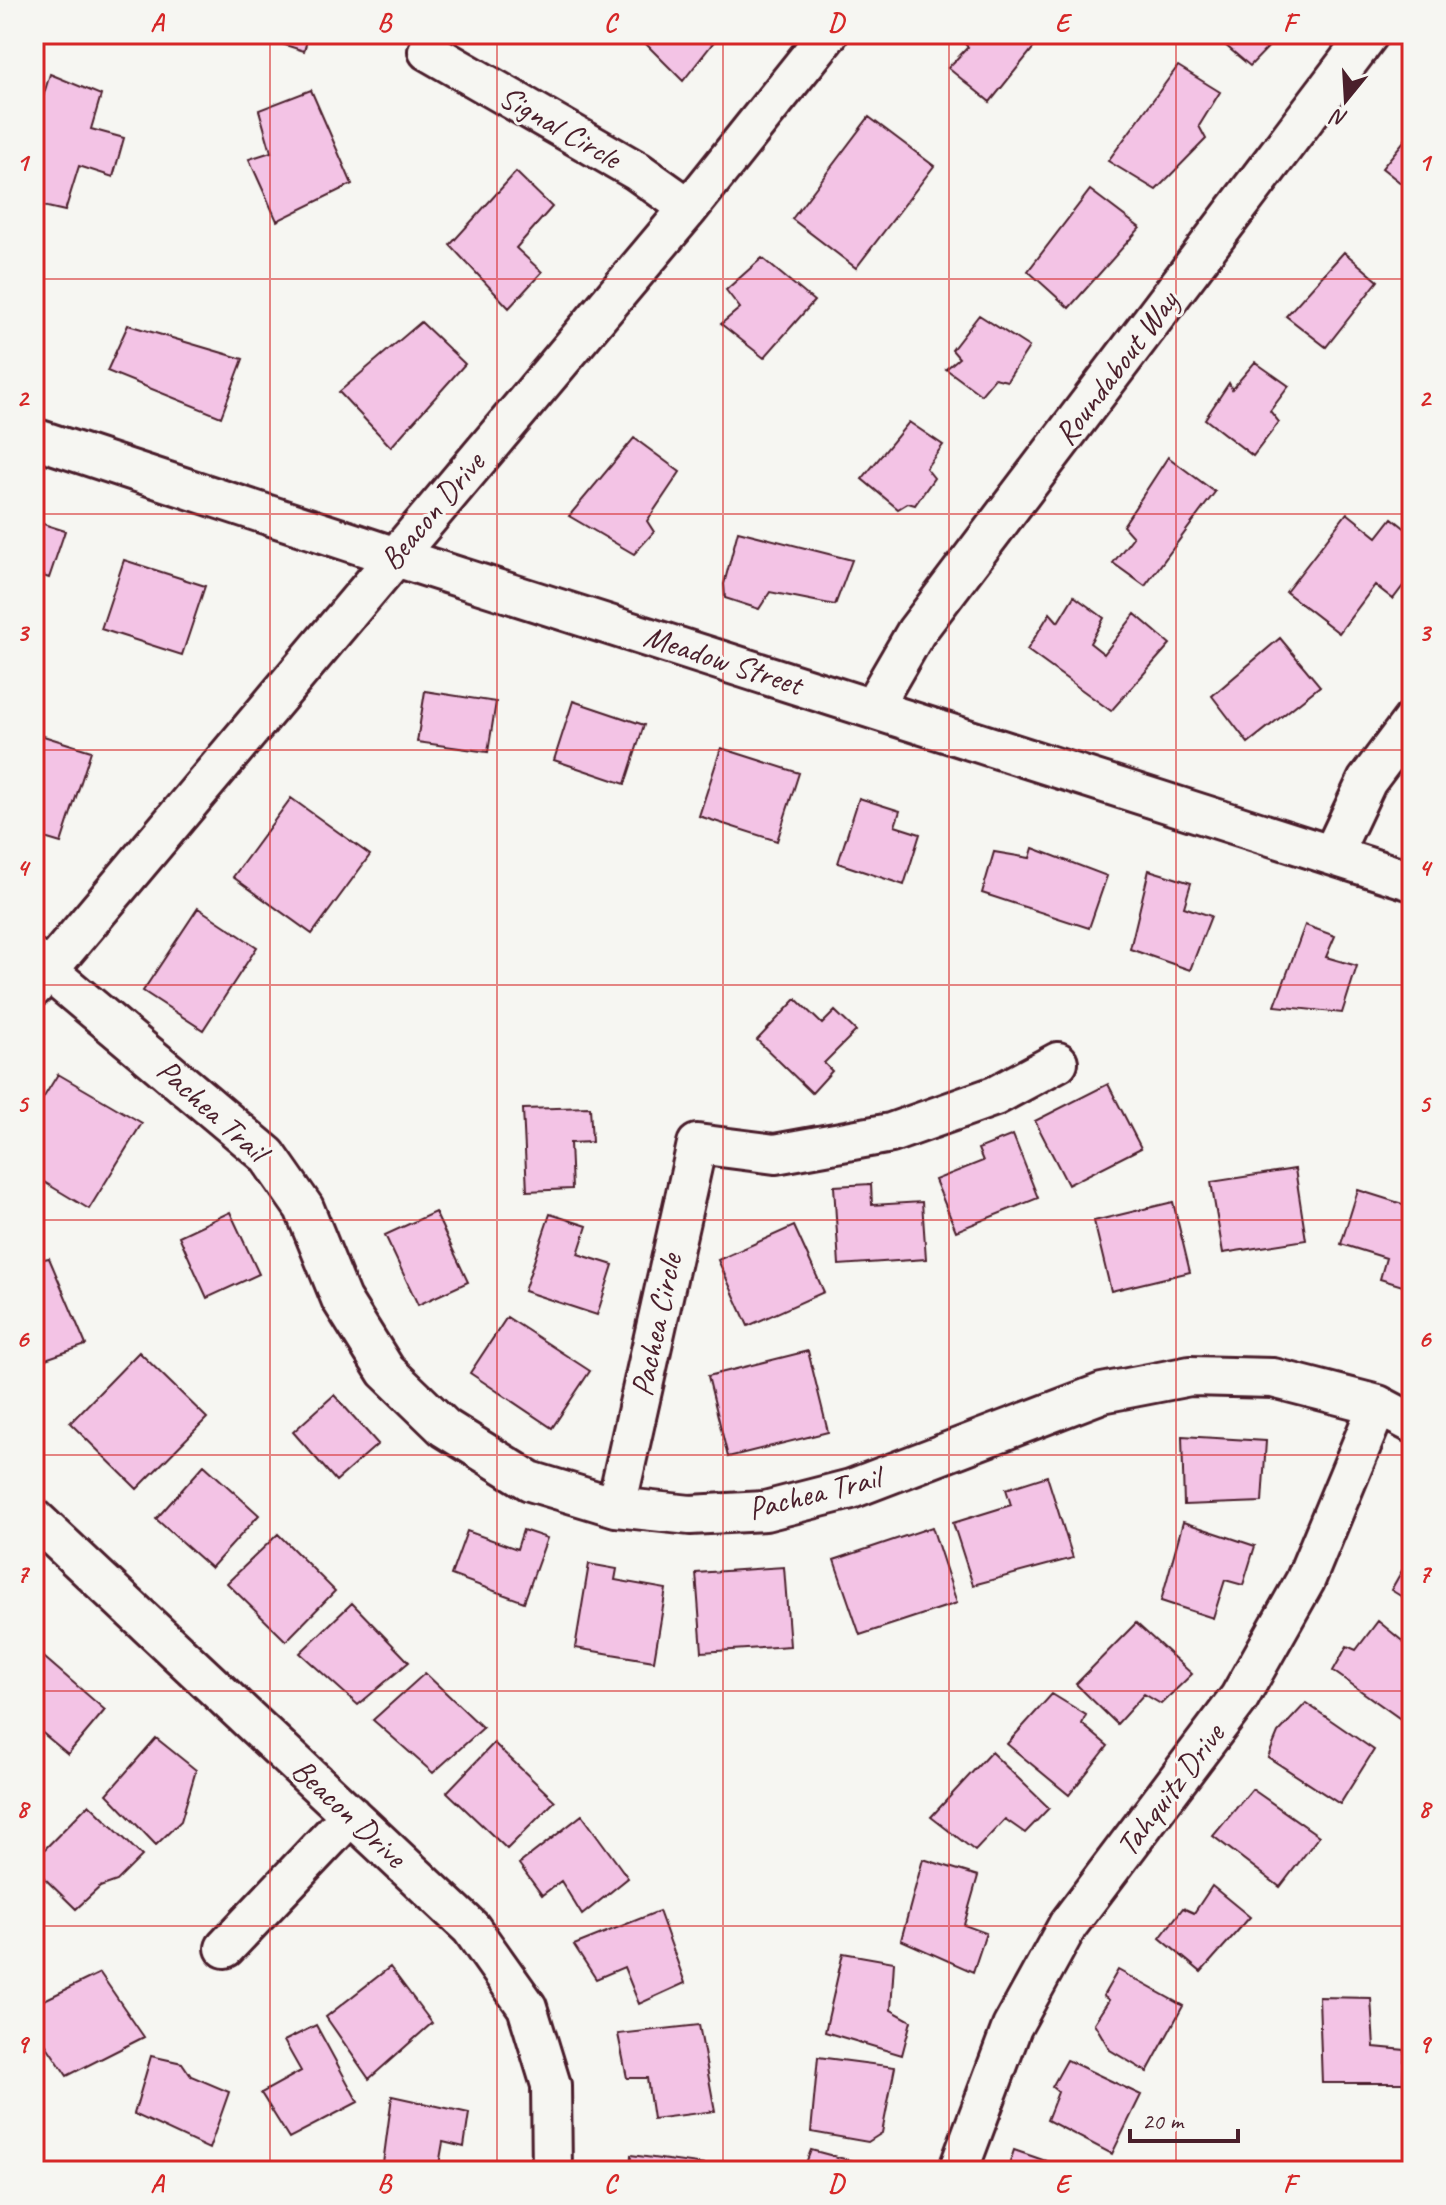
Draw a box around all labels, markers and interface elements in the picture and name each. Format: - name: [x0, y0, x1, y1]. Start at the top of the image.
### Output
- text: A: [150, 6, 165, 39]
- text: B: [377, 6, 393, 39]
- text: C: [604, 6, 620, 39]
- text: D: [828, 6, 846, 39]
- text: E: [1055, 6, 1073, 39]
- text: F: [1283, 6, 1301, 39]
- north arrow: [1306, 60, 1386, 140]
- street label: Signal Circle: [492, 76, 630, 179]
- text: N: [1326, 102, 1351, 133]
- text: 1: [16, 146, 31, 179]
- text: 1: [1418, 146, 1433, 179]
- street label: Roundabout Way: [1045, 281, 1189, 453]
- text: 2: [16, 381, 30, 414]
- text: 2: [1418, 381, 1432, 414]
- street label: Beacon Drive: [371, 441, 495, 579]
- street label: Meadow Street: [639, 615, 810, 706]
- text: 3: [16, 616, 30, 649]
- text: 3: [1418, 616, 1432, 649]
- text: 4: [16, 851, 31, 884]
- text: 4: [1418, 851, 1433, 884]
- street label: Pachea Trail: [148, 1050, 280, 1174]
- text: 5: [16, 1087, 30, 1120]
- text: 5: [1418, 1087, 1432, 1120]
- street label: Pachea Circle: [621, 1248, 692, 1400]
- text: 6: [16, 1322, 30, 1355]
- text: 6: [1418, 1322, 1432, 1355]
- street label: Pachea Trail: [744, 1455, 890, 1529]
- text: 7: [16, 1557, 30, 1590]
- text: 7: [1418, 1557, 1432, 1590]
- street label: Tahquitz Drive: [1107, 1713, 1235, 1865]
- street label: Beacon Drive: [283, 1750, 417, 1878]
- text: 8: [16, 1792, 31, 1825]
- text: 8: [1418, 1792, 1433, 1825]
- text: 9: [16, 2027, 30, 2060]
- text: 9: [1418, 2027, 1432, 2060]
- scale bar: [1130, 2093, 1238, 2143]
- text: 20 m: [1142, 2106, 1185, 2136]
- text: A: [150, 2167, 165, 2200]
- text: B: [377, 2167, 393, 2200]
- text: C: [604, 2167, 620, 2200]
- text: D: [828, 2167, 846, 2200]
- text: E: [1055, 2167, 1073, 2200]
- text: F: [1283, 2167, 1301, 2200]

